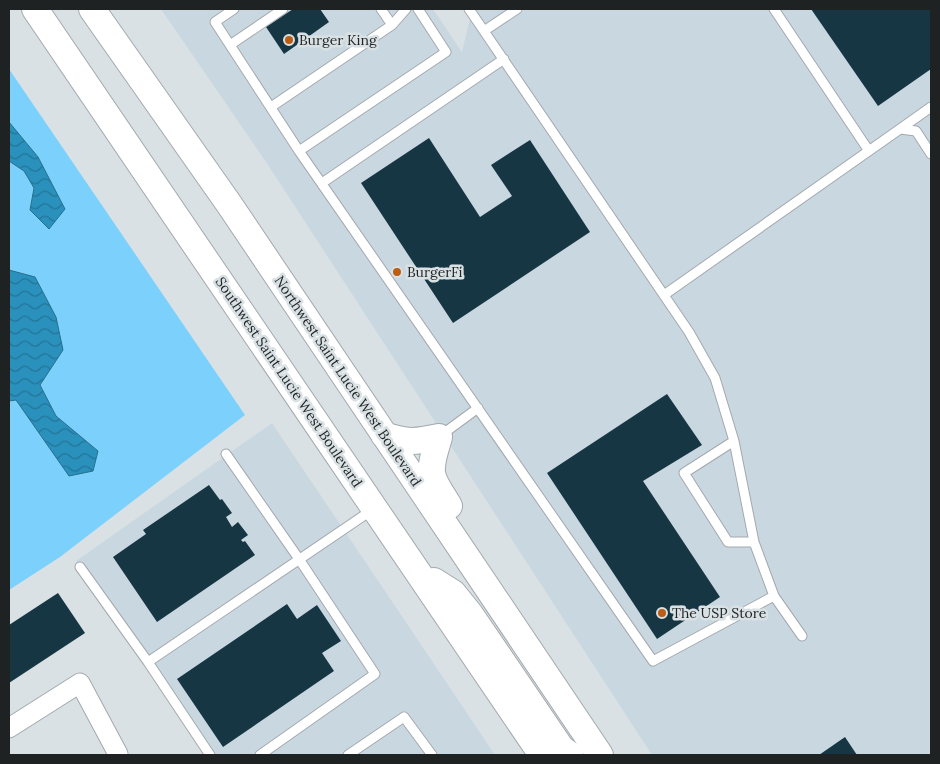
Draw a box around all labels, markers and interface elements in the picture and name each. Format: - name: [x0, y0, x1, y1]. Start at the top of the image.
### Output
- place label: Burger King: [299, 31, 377, 49]
- marker: Burger King: [283, 34, 295, 46]
- place label: BurgerFi: [407, 263, 463, 281]
- marker: BurgerFi: [391, 266, 403, 278]
- street label: Northwest Saint Lucie West Boulevard: [271, 272, 425, 490]
- street label: Southwest Saint Lucie West Boulevard: [212, 273, 366, 491]
- place label: The USP Store: [672, 604, 767, 622]
- marker: The USP Store: [656, 607, 668, 619]

